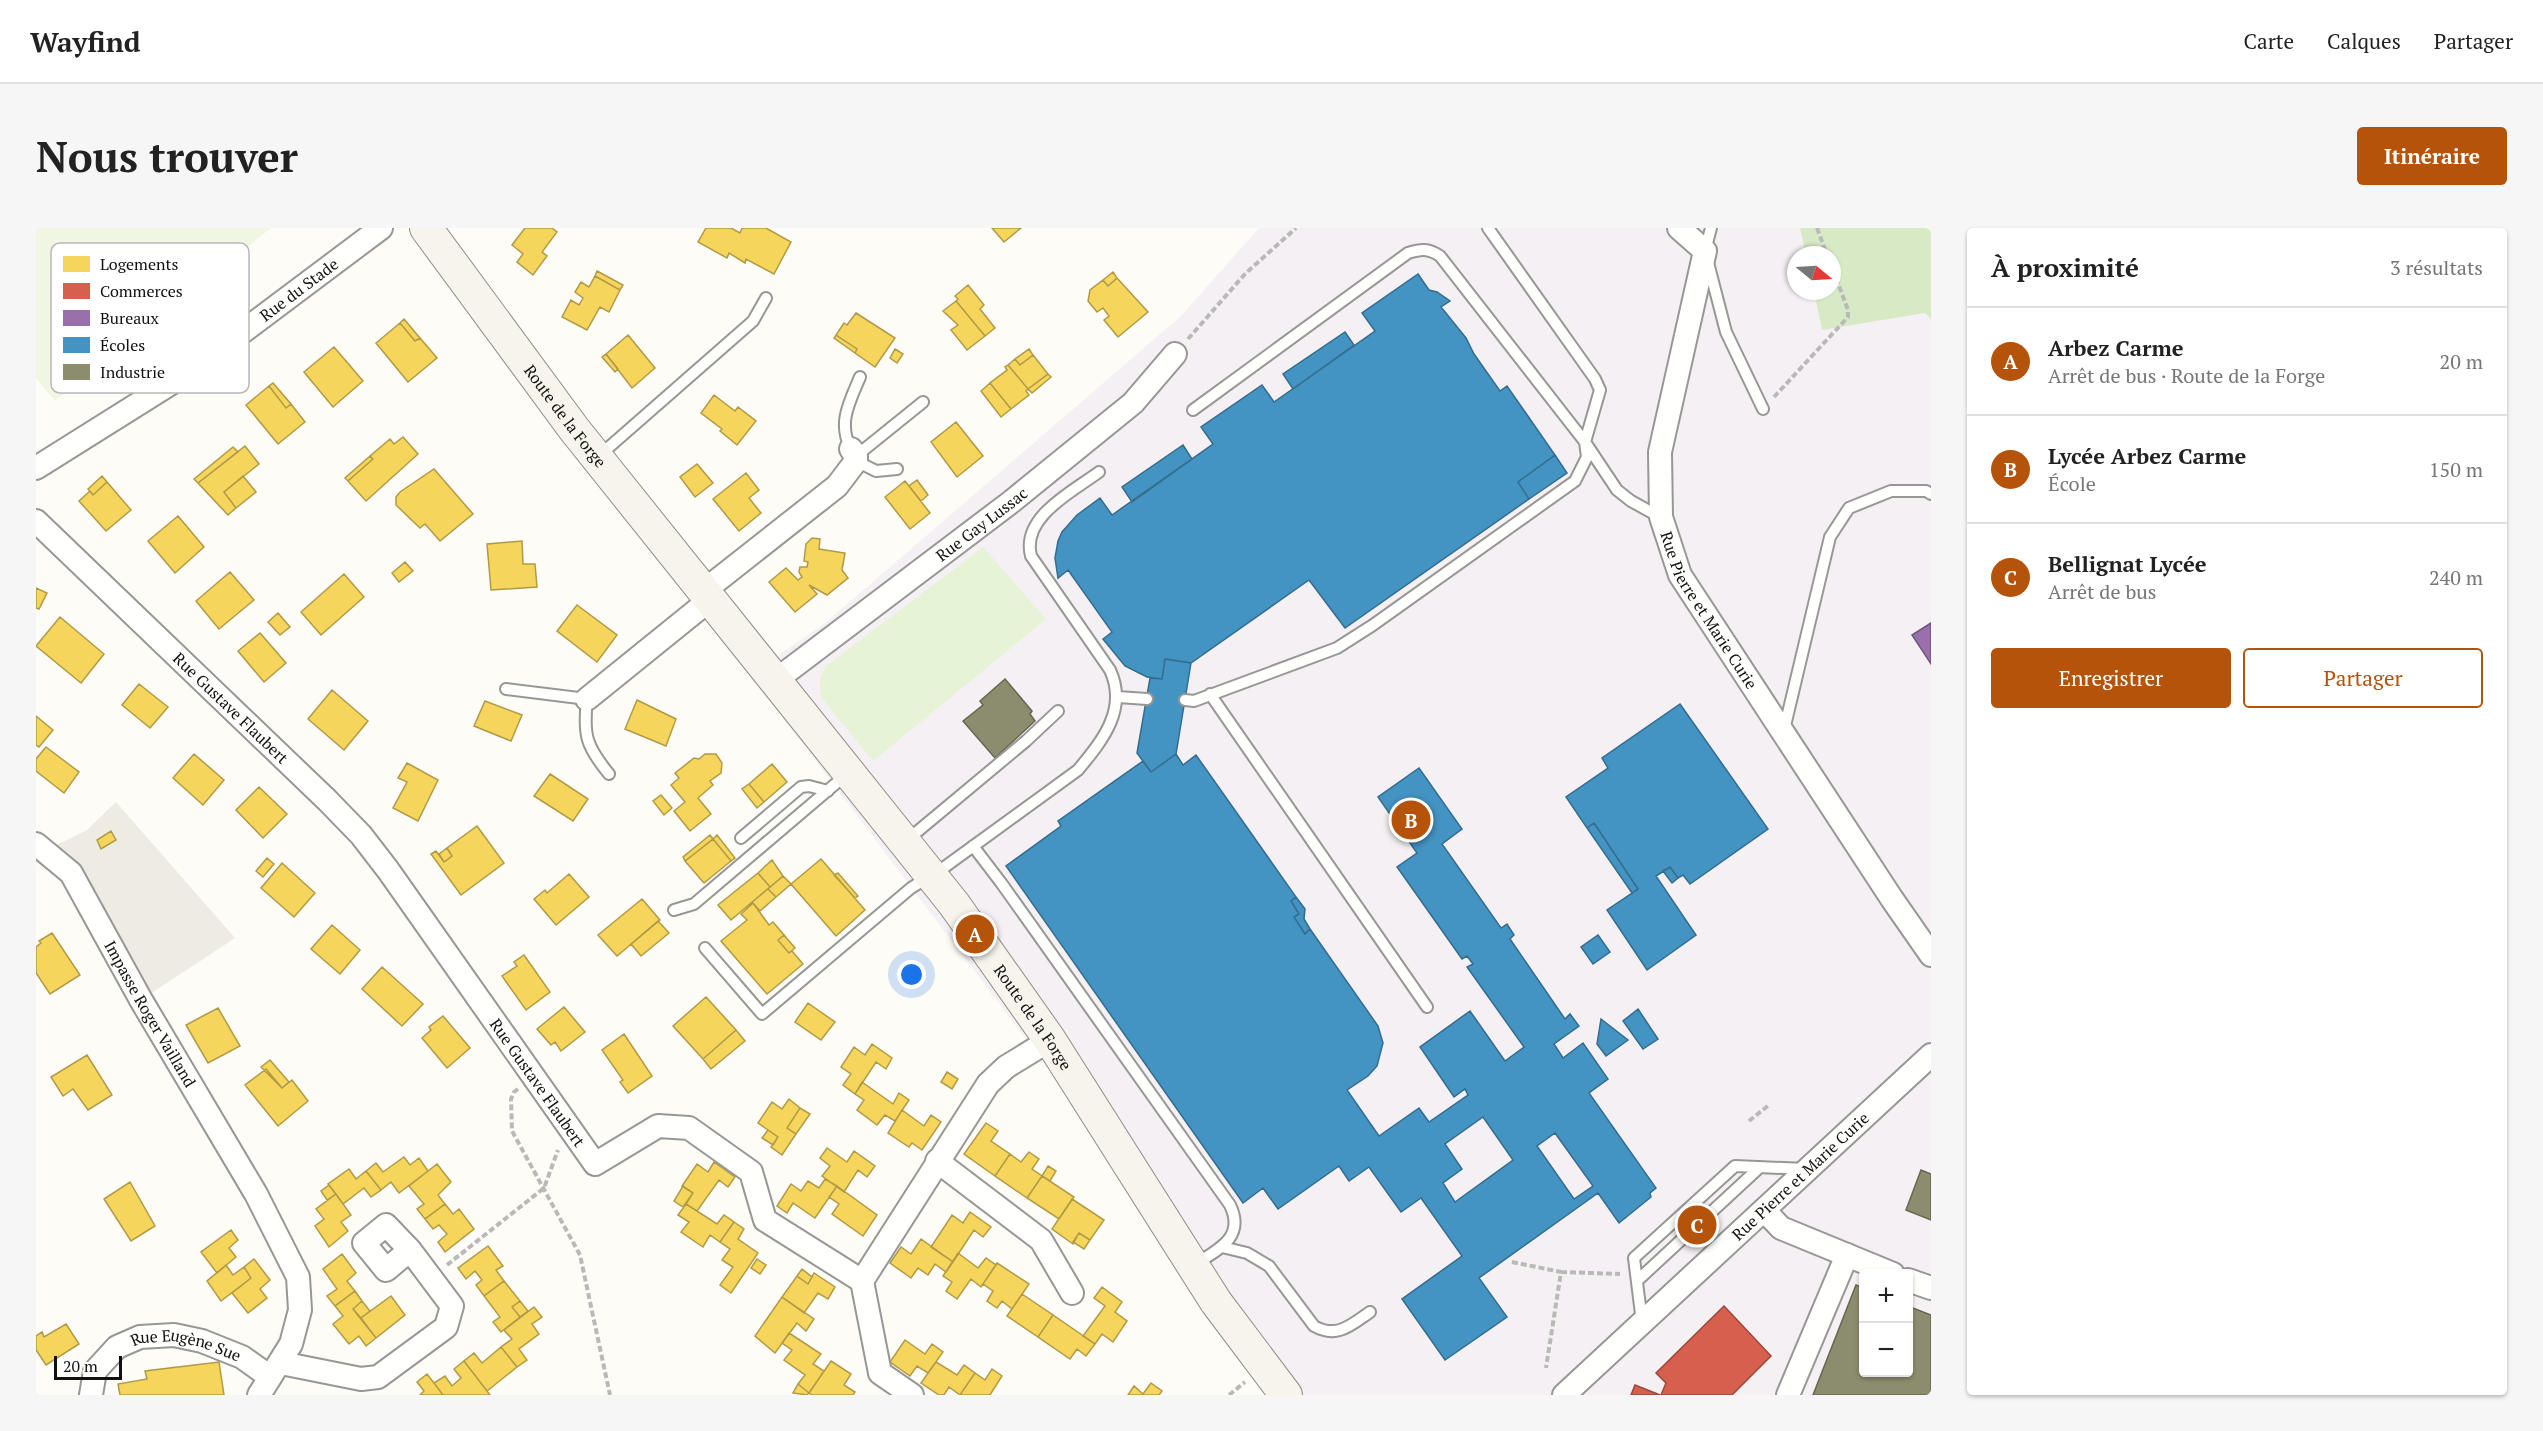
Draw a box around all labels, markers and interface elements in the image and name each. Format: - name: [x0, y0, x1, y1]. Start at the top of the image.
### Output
- text: Wayfind: [30, 23, 141, 60]
- text: Carte: [2244, 27, 2294, 55]
- text: Calques: [2327, 27, 2401, 55]
- text: Partager: [2434, 27, 2513, 55]
- button: Itinéraire: [2357, 127, 2507, 185]
- text: Nous trouver: [36, 128, 298, 184]
- legend: [51, 243, 249, 393]
- north arrow: [1787, 246, 1841, 300]
- text: À proximité: [1991, 250, 2139, 284]
- text: Logements: [100, 253, 178, 275]
- street label: Rue du Stade: [255, 253, 343, 326]
- text: 3 résultats: [2390, 254, 2483, 281]
- text: Commerces: [100, 280, 183, 302]
- text: Bureaux: [100, 307, 159, 329]
- text: Arbez Carme: [2048, 333, 2184, 362]
- text: Écoles: [100, 334, 145, 356]
- text: A: [2003, 348, 2018, 375]
- text: 20 m: [2440, 348, 2483, 375]
- street label: Route de la Forge: [519, 360, 611, 472]
- text: Industrie: [100, 361, 165, 383]
- text: Arrêt de bus · Route de la Forge: [2048, 362, 2325, 389]
- text: Lycée Arbez Carme: [2048, 441, 2246, 470]
- text: B: [2004, 456, 2017, 483]
- text: 150 m: [2429, 456, 2483, 483]
- text: École: [2048, 470, 2096, 497]
- street label: Rue Gay Lussac: [931, 482, 1032, 566]
- street label: Rue Pierre et Marie Curie: [1655, 528, 1763, 693]
- text: Bellignat Lycée: [2048, 549, 2207, 578]
- text: C: [2004, 564, 2017, 591]
- text: 240 m: [2429, 564, 2483, 591]
- text: Arrêt de bus: [2048, 578, 2156, 605]
- street label: Rue Gustave Flaubert: [168, 647, 293, 768]
- button: Enregistrer: [1991, 648, 2231, 708]
- button: Partager: [2243, 648, 2483, 708]
- pin: B: [1392, 798, 1430, 842]
- pin: A: [956, 912, 994, 956]
- street label: Impasse Roger Vailland: [99, 936, 201, 1091]
- your location: [897, 960, 926, 989]
- street label: Route de la Forge: [989, 960, 1077, 1074]
- street label: Rue Gustave Flaubert: [485, 1014, 590, 1151]
- street label: Rue Pierre et Marie Curie: [1727, 1107, 1873, 1245]
- pin: C: [1678, 1202, 1716, 1248]
- map controls: [1859, 1269, 1913, 1377]
- button: +: [1859, 1269, 1913, 1323]
- button: −: [1859, 1323, 1913, 1377]
- street label: Rue Eugène Sue: [127, 1324, 244, 1366]
- scale bar: [54, 1353, 122, 1380]
- text: 20 m: [63, 1355, 98, 1377]

